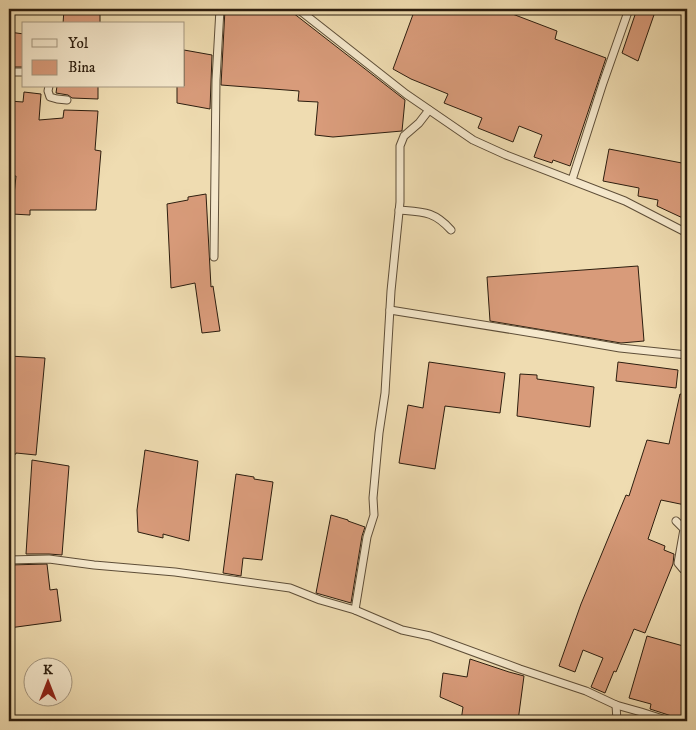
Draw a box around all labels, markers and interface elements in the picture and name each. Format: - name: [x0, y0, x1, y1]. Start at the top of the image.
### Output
- legend: [22, 22, 185, 88]
- text: Yol: [68, 34, 89, 53]
- text: Bina: [68, 58, 96, 77]
- north arrow: [22, 658, 72, 708]
- text: K: [43, 661, 54, 679]

